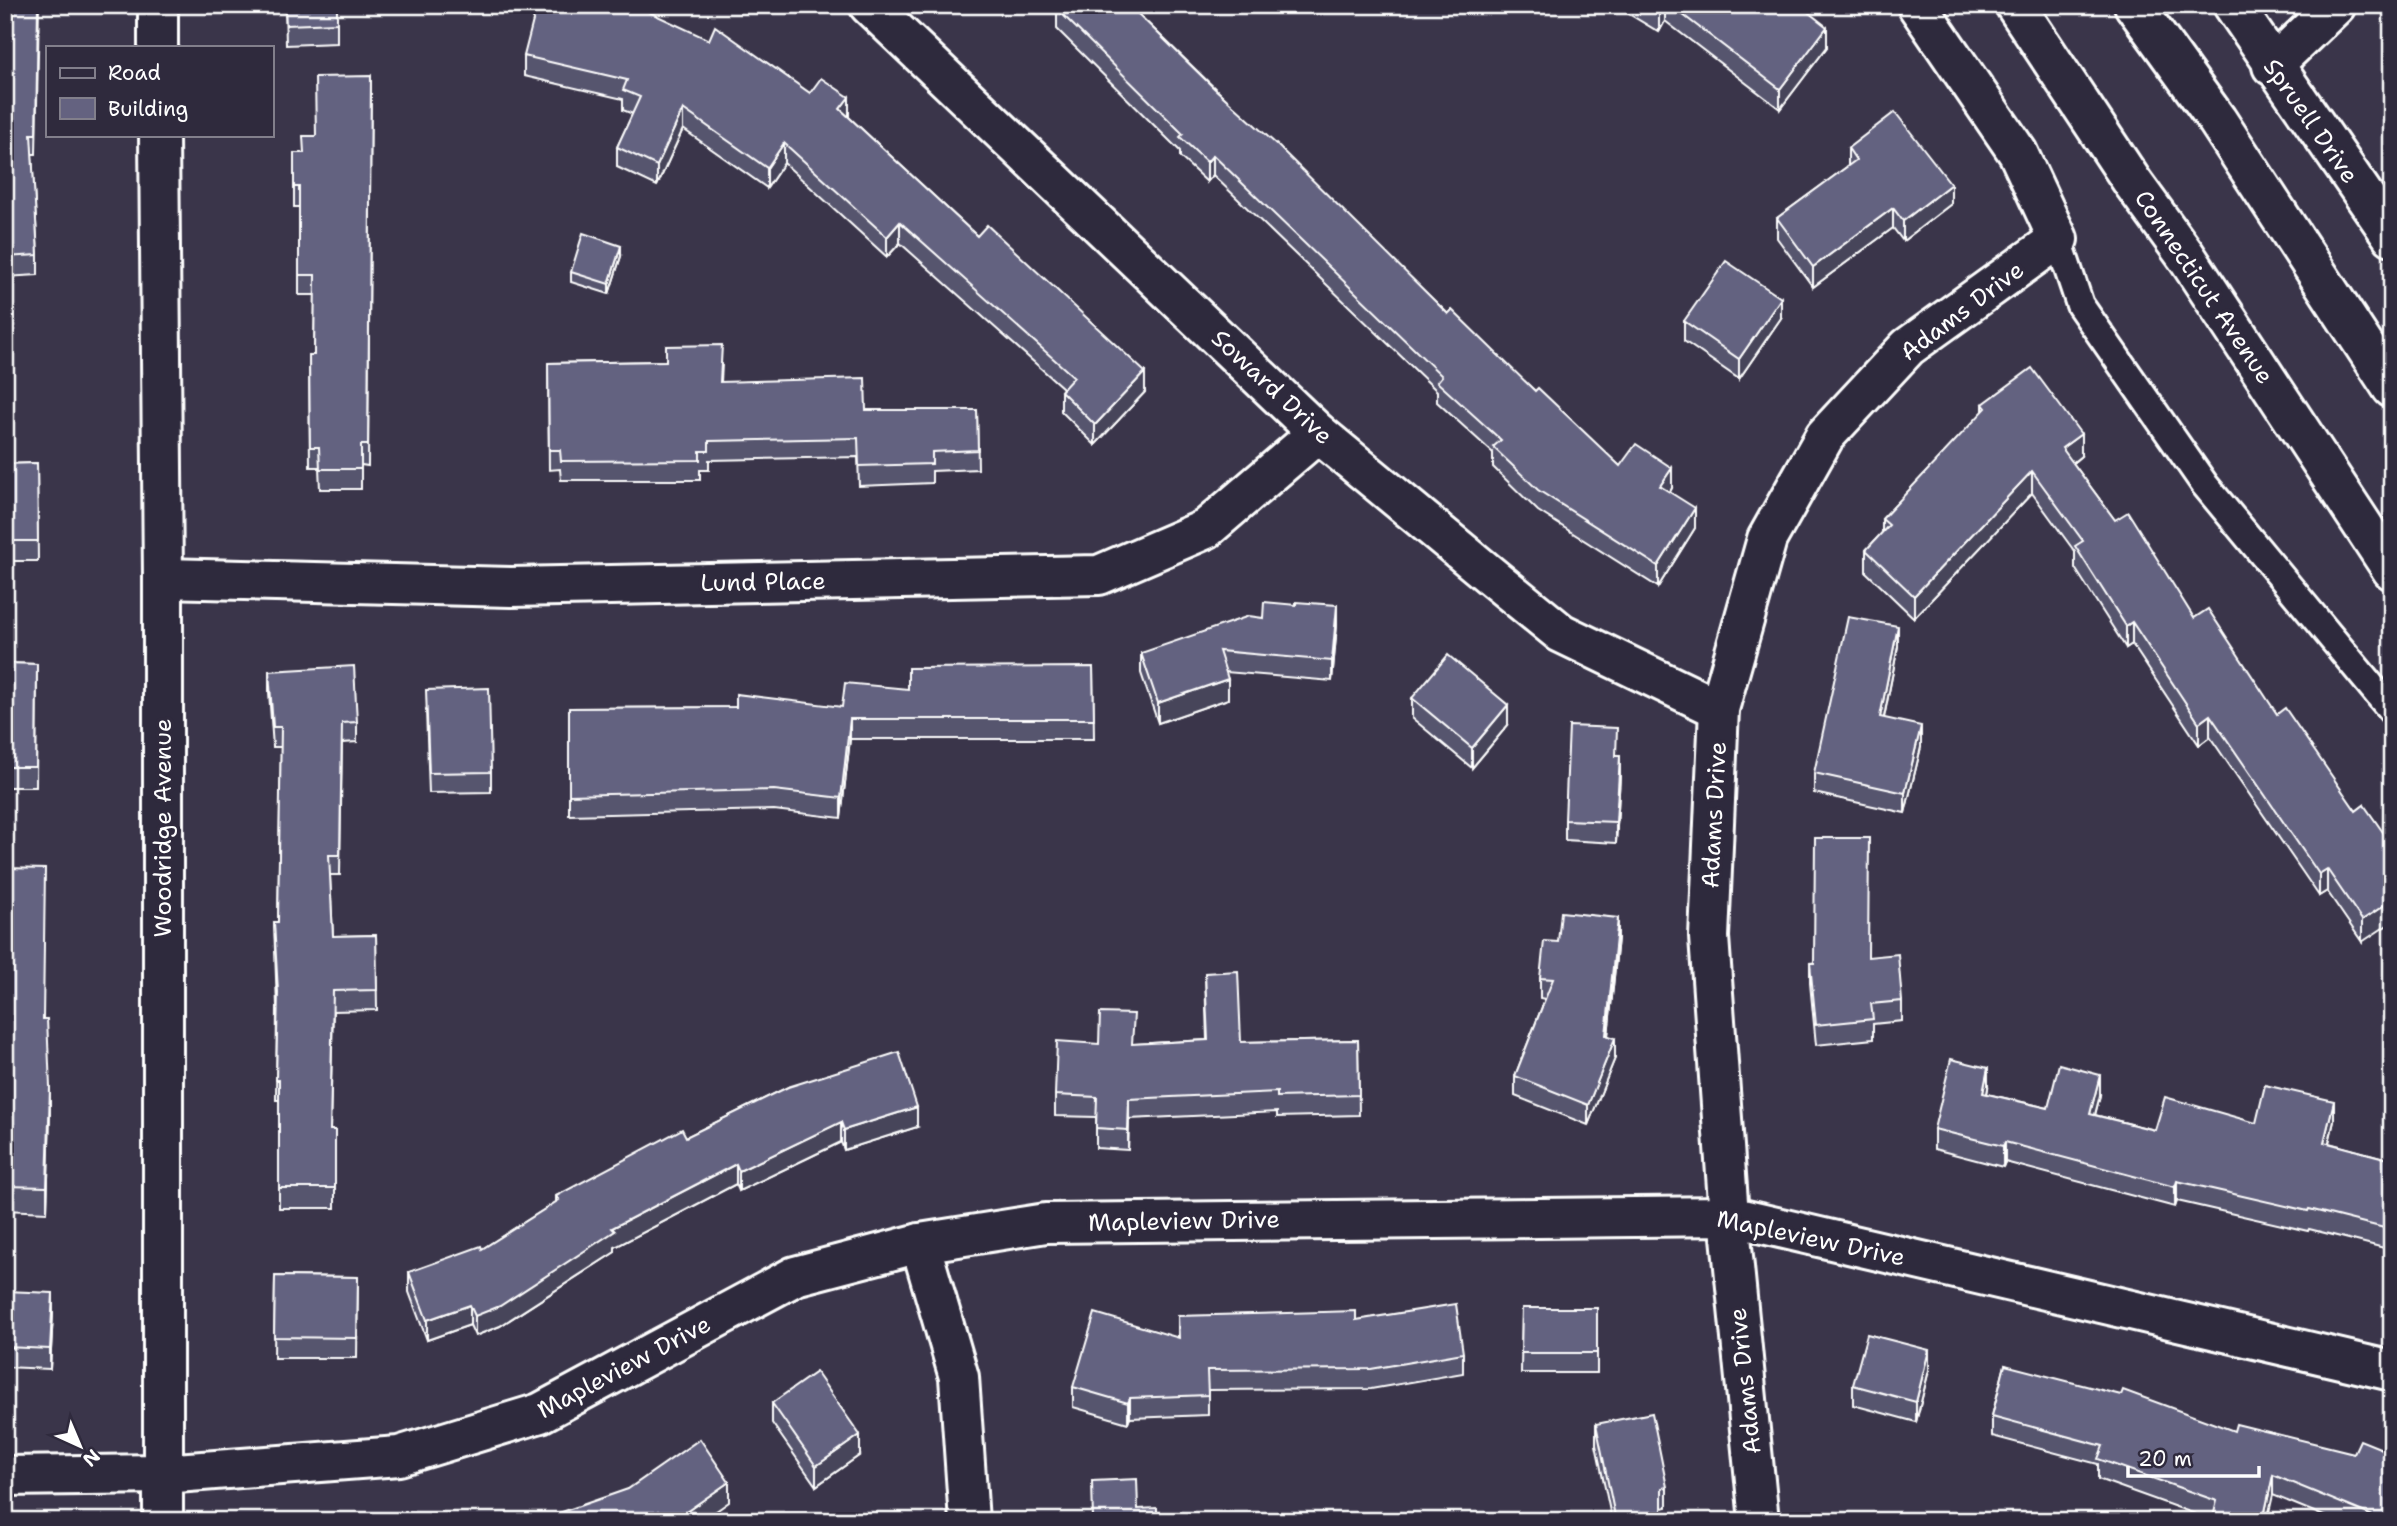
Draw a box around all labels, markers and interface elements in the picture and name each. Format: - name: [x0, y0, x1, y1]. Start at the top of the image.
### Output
- legend: [46, 46, 273, 136]
- street label: Spruell Drive: [2256, 52, 2366, 190]
- text: Road: [108, 59, 161, 87]
- text: Building: [108, 95, 188, 123]
- street label: Connecticut Avenue: [2127, 184, 2281, 390]
- street label: Adams Drive: [1894, 254, 2030, 368]
- street label: Soward Drive: [1204, 322, 1340, 452]
- street label: Lund Place: [700, 565, 826, 599]
- street label: Woodridge Avenue: [147, 718, 179, 938]
- street label: Adams Drive: [1694, 741, 1734, 889]
- street label: Mapleview Drive: [1714, 1202, 1908, 1274]
- street label: Mapleview Drive: [1088, 1203, 1280, 1239]
- street label: Adams Drive: [1721, 1306, 1769, 1456]
- street label: Mapleview Drive: [532, 1308, 716, 1426]
- north arrow: [46, 1410, 116, 1480]
- scale bar: [2128, 1435, 2259, 1479]
- text: N: [77, 1444, 106, 1472]
- text: 20 m: [2138, 1445, 2192, 1473]

